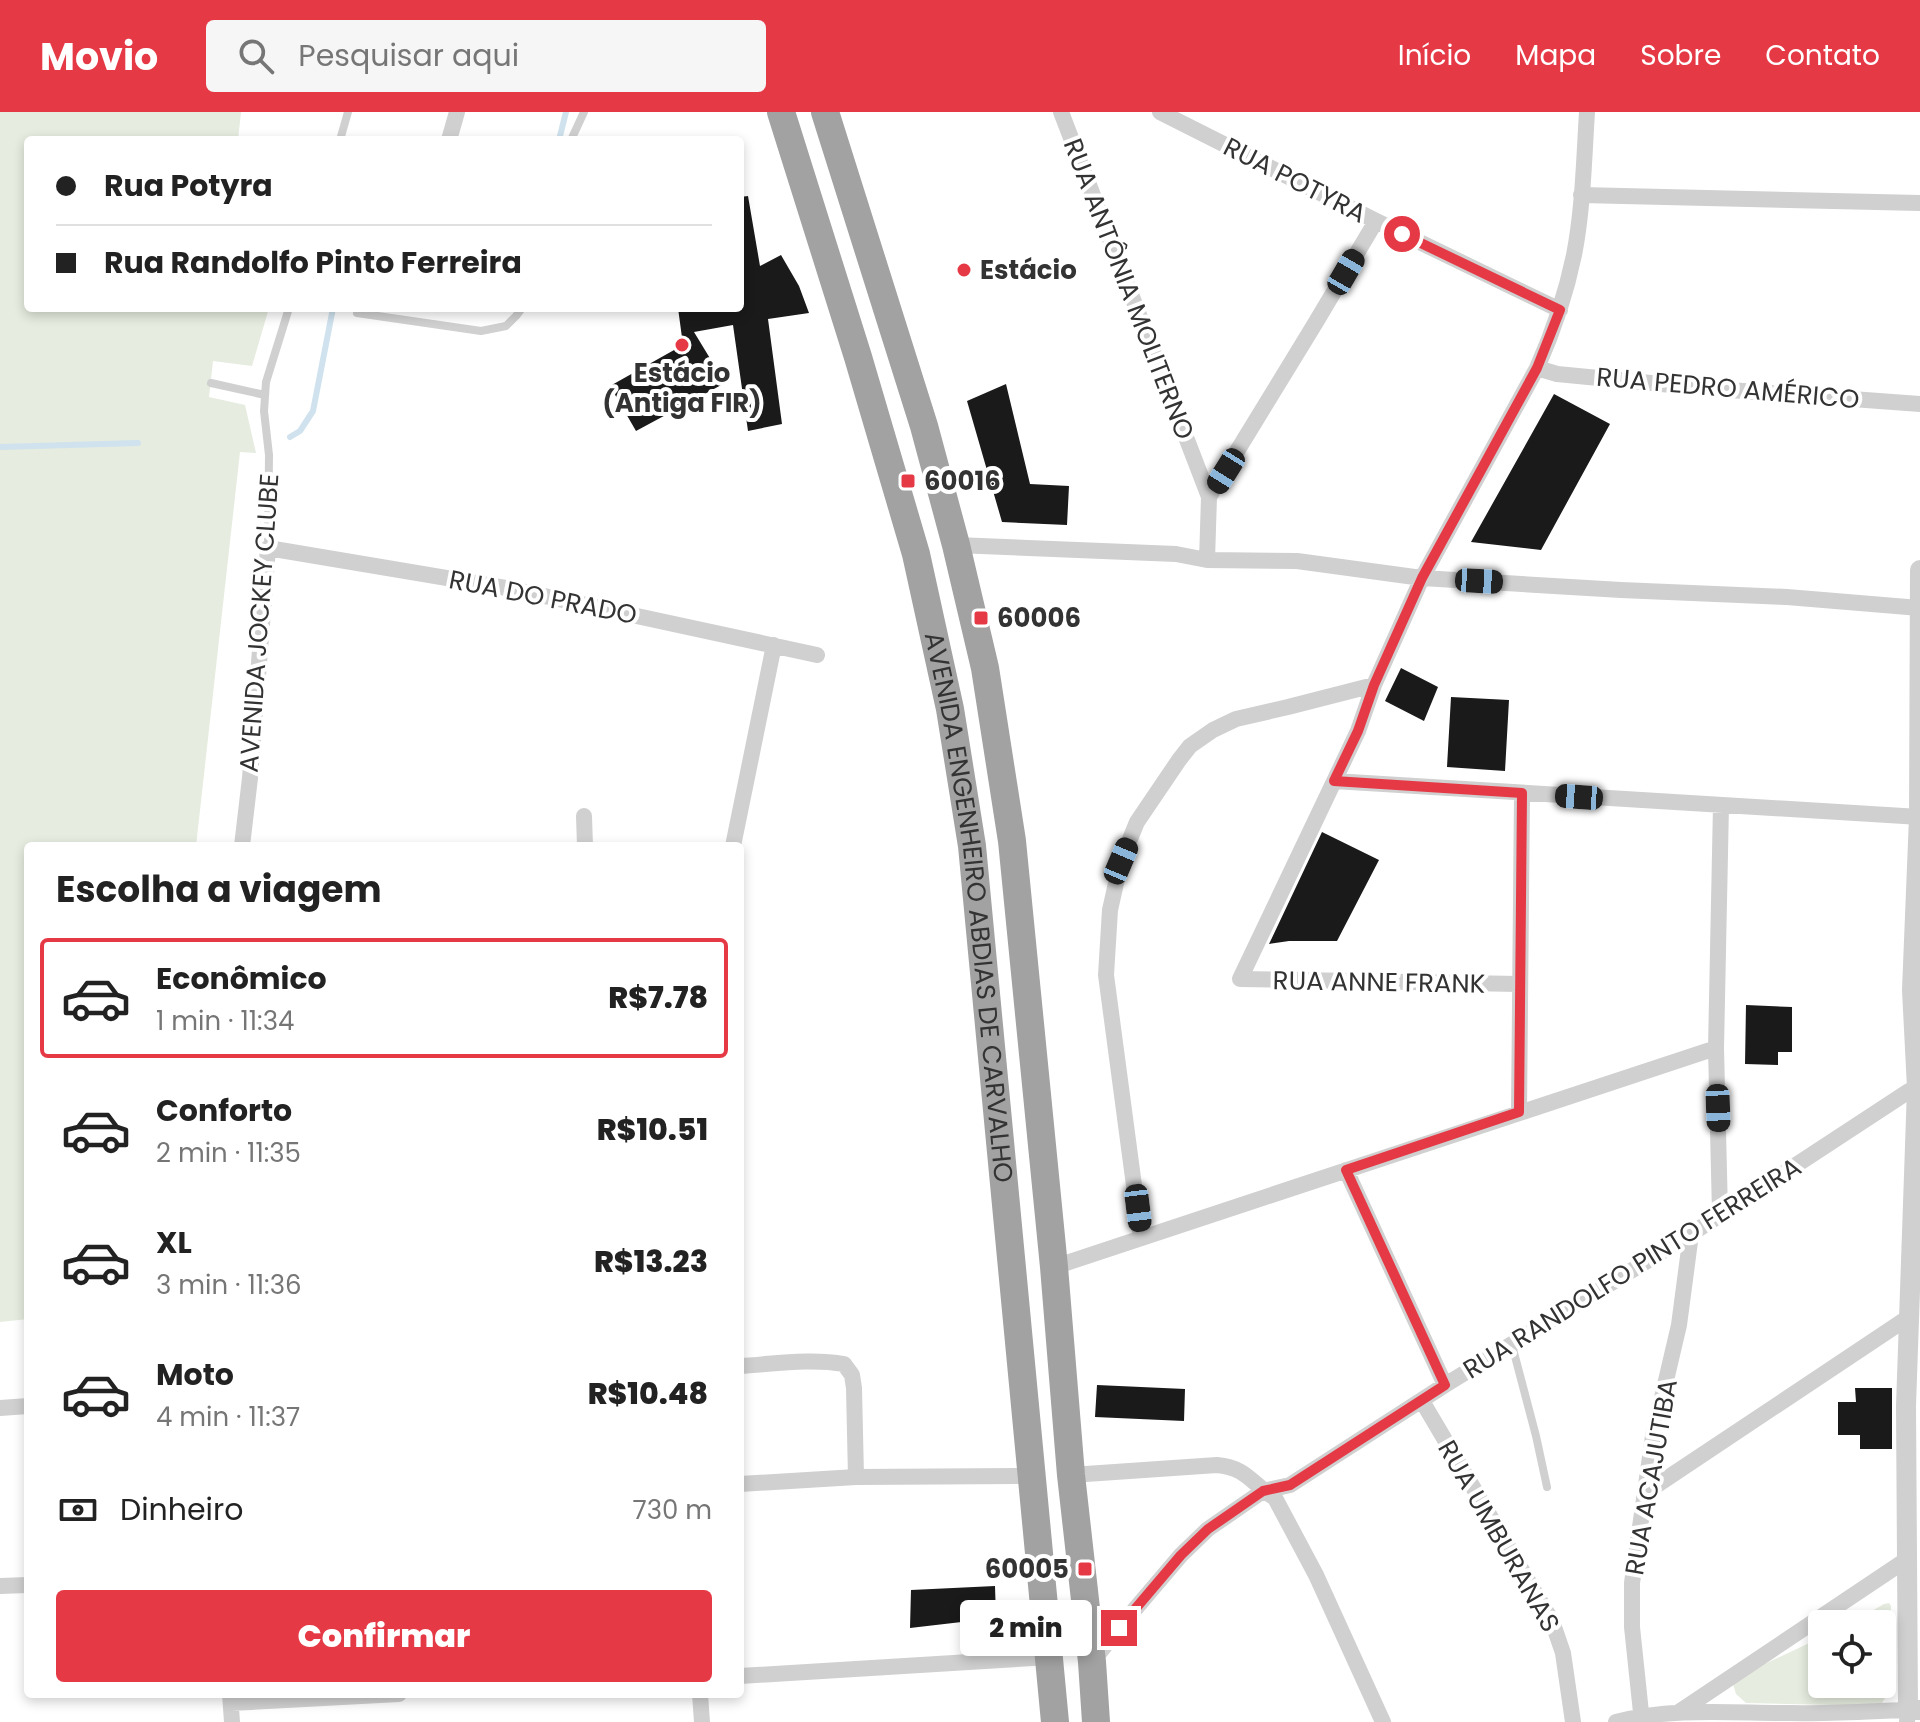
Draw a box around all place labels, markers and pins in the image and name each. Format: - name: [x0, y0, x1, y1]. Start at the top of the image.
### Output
- place label: Estácio: [980, 252, 1077, 288]
- marker: Estácio: [955, 261, 973, 279]
- marker: Estácio (Antiga FIR): [673, 336, 691, 354]
- place label: Estácio (Antiga FIR): [602, 355, 762, 421]
- place label: 60016: [924, 463, 1001, 499]
- marker: 60016: [899, 472, 917, 490]
- place label: 60006: [997, 600, 1081, 636]
- marker: 60006: [972, 609, 990, 627]
- place label: 60005: [985, 1551, 1069, 1587]
- marker: 60005: [1076, 1560, 1094, 1578]

